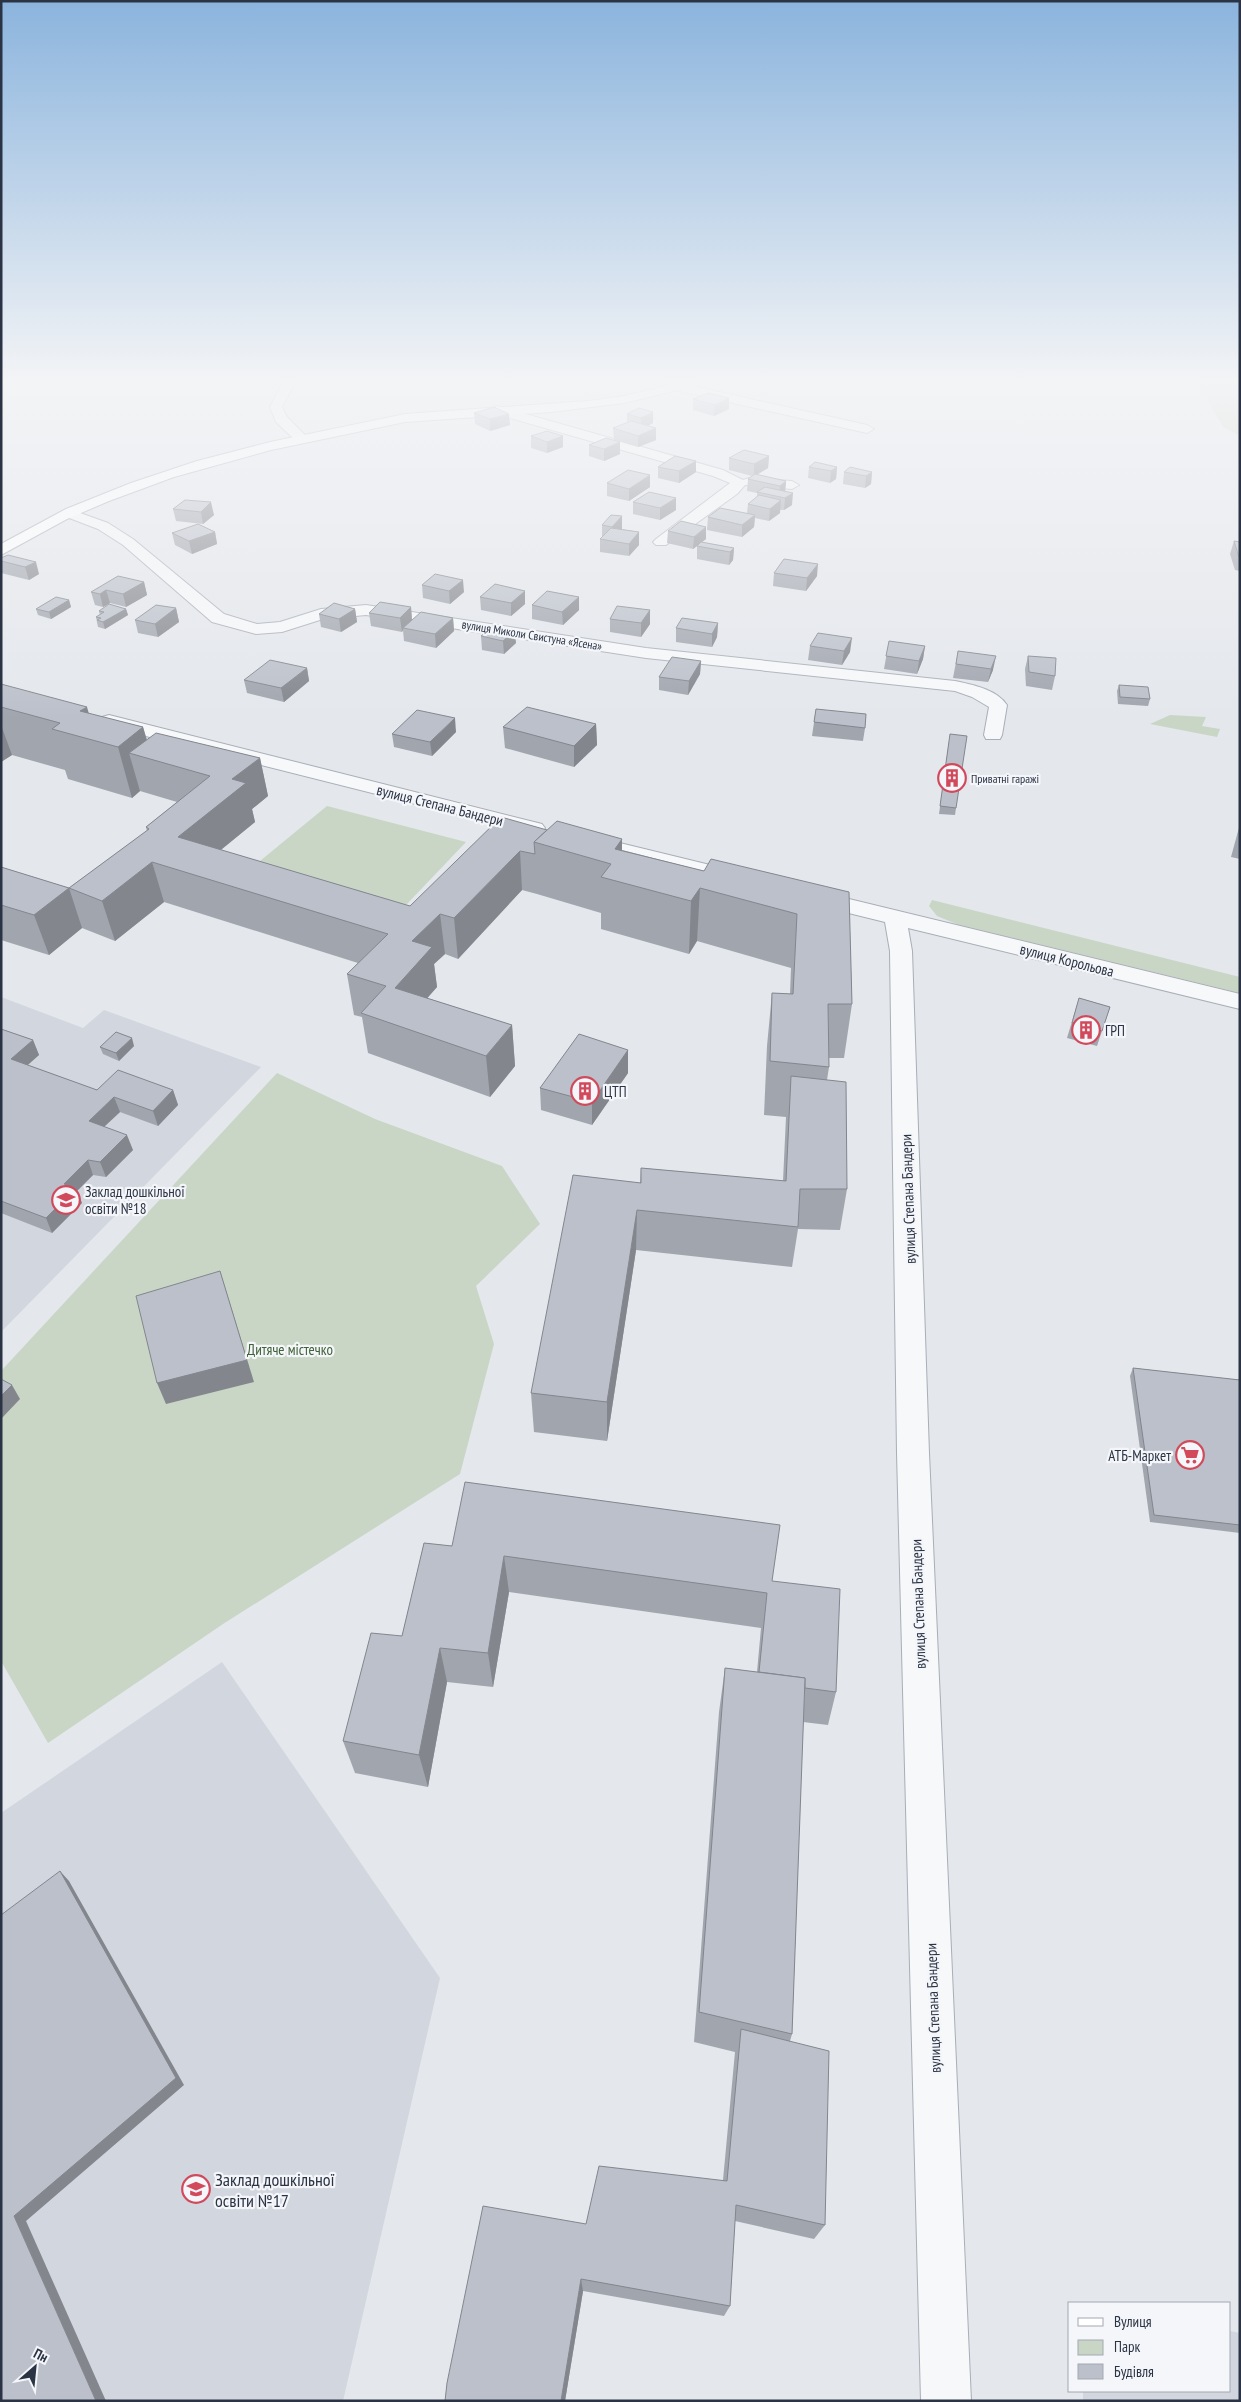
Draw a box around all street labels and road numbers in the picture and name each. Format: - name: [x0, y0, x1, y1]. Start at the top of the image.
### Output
- street label: вулиця Миколи Свистуна «Ясена»: [461, 617, 603, 654]
- street label: вулиця Степана Бандери: [375, 780, 505, 830]
- street label: вулиця Корольова: [1018, 939, 1116, 981]
- street label: вулиця Степана Бандери: [896, 1134, 920, 1264]
- street label: вулиця Степана Бандери: [906, 1539, 930, 1669]
- street label: вулиця Степана Бандери: [921, 1943, 945, 2073]

